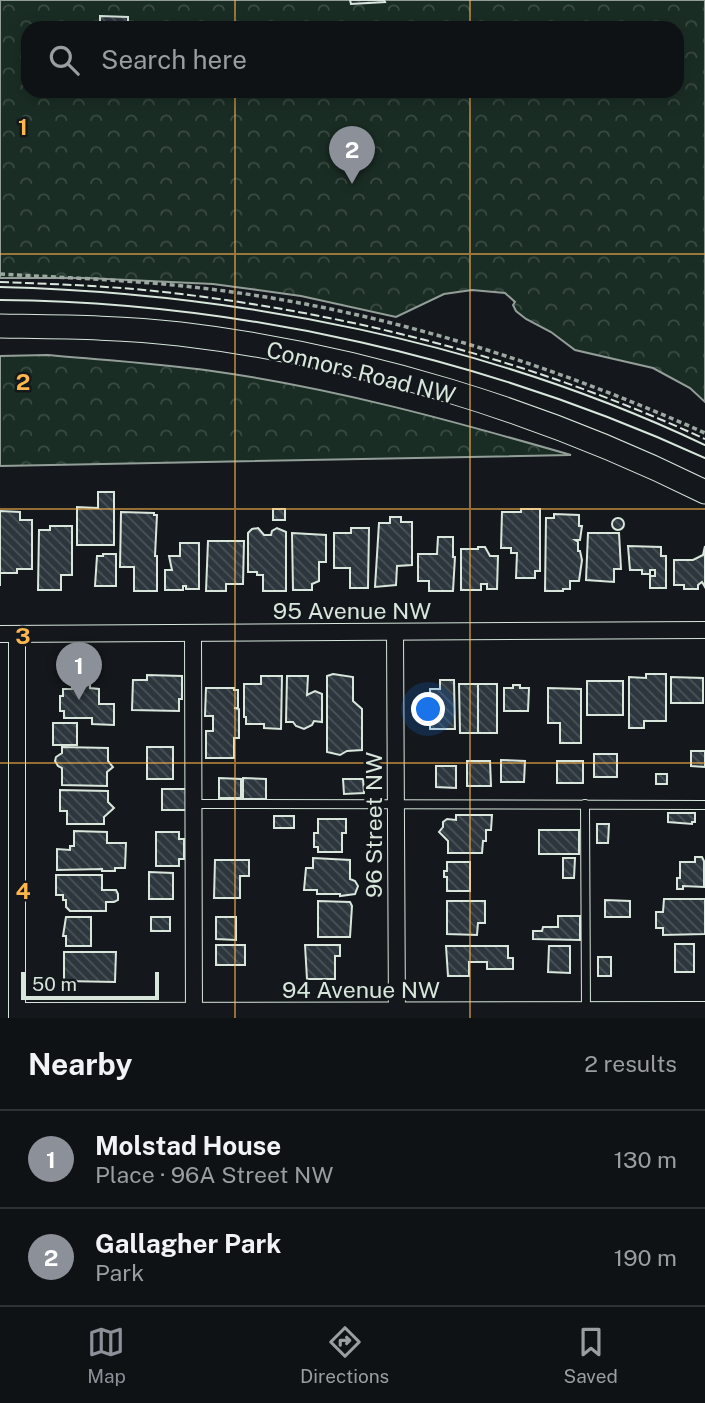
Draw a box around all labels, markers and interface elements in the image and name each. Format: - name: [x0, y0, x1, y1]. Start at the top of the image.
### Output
- search box: [21, 21, 684, 98]
- icon: search: [45, 41, 83, 79]
- text: Search here: [101, 44, 247, 75]
- text: 1: [18, 113, 28, 140]
- pin: 2: [329, 126, 375, 184]
- street label: Connors Road NW: [264, 335, 458, 409]
- text: 2: [16, 368, 30, 395]
- street label: 95 Avenue NW: [273, 597, 431, 624]
- text: 3: [15, 622, 31, 649]
- pin: 1: [56, 642, 102, 700]
- your location: [411, 692, 445, 726]
- street label: 96 Street NW: [360, 752, 387, 898]
- text: 4: [15, 877, 31, 904]
- scale bar: [21, 969, 159, 1001]
- text: 50 m: [32, 973, 77, 995]
- street label: 94 Avenue NW: [282, 976, 440, 1003]
- text: Nearby: [28, 1046, 132, 1082]
- text: 2 results: [584, 1050, 677, 1077]
- text: Molstad House: [95, 1130, 281, 1161]
- text: 1: [46, 1146, 56, 1173]
- text: 130 m: [614, 1146, 677, 1173]
- text: Place · 96A Street NW: [95, 1161, 333, 1188]
- text: Gallagher Park: [95, 1228, 281, 1259]
- text: 2: [44, 1244, 58, 1271]
- text: 190 m: [614, 1244, 677, 1271]
- text: Park: [95, 1259, 144, 1286]
- tab: Map: [87, 1323, 126, 1387]
- tab: Directions: [300, 1323, 389, 1387]
- tab: Saved: [564, 1323, 618, 1387]

